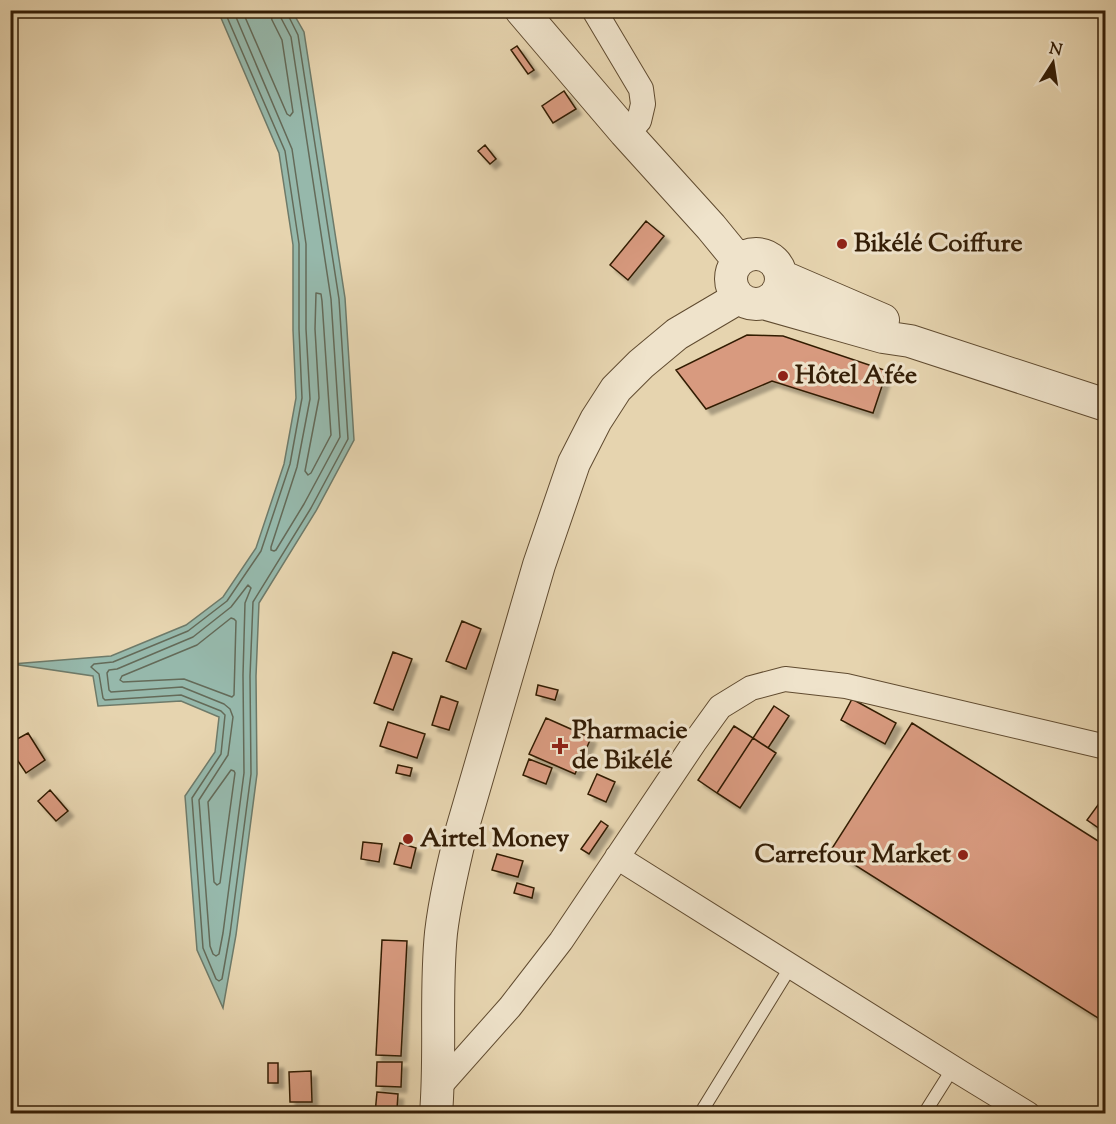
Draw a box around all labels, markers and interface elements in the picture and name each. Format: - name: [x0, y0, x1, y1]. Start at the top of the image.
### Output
- north arrow: [1023, 33, 1083, 93]
- text: N: [1047, 38, 1064, 63]
- place label: Bikélé Coiffure: [854, 226, 1023, 263]
- marker: Bikélé Coiffure: [835, 237, 849, 251]
- place label: Hôtel Afée: [795, 358, 917, 395]
- marker: Hôtel Afée: [776, 369, 790, 383]
- place label: Pharmacie de Bikélé: [572, 713, 688, 780]
- marker: Pharmacie de Bikélé: [553, 739, 567, 753]
- place label: Airtel Money: [420, 821, 569, 858]
- marker: Airtel Money: [401, 832, 415, 846]
- place label: Carrefour Market: [755, 837, 951, 874]
- marker: Carrefour Market: [956, 848, 970, 862]

